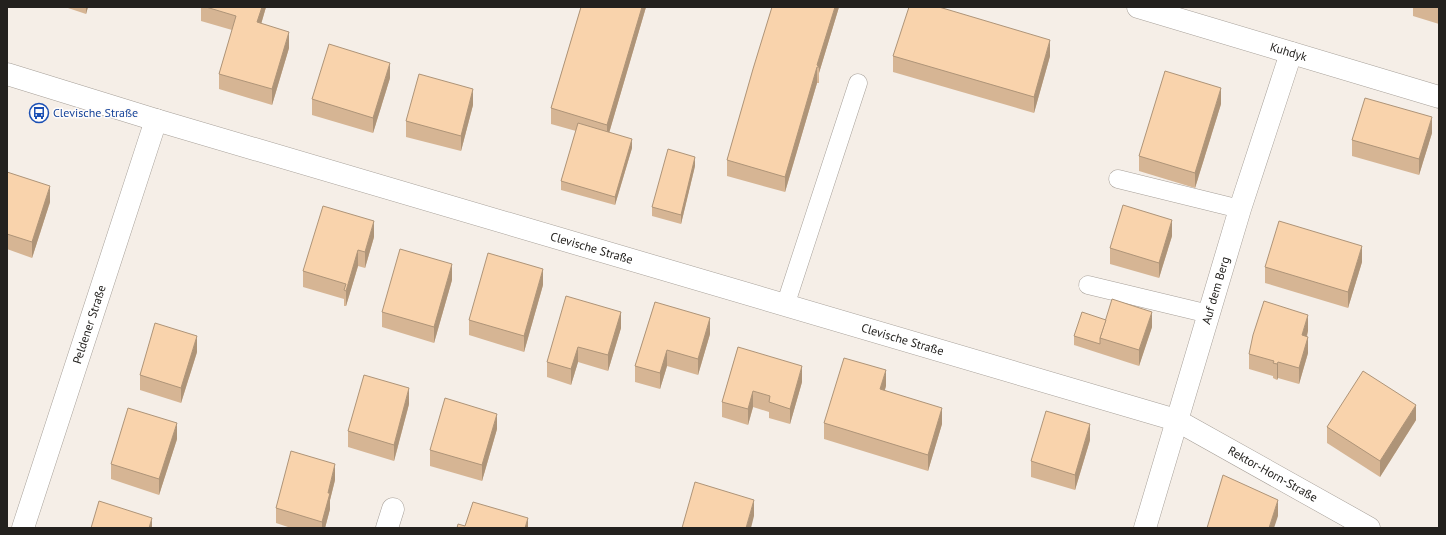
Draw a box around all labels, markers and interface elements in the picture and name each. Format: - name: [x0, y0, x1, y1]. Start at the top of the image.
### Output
- street label: Kuhdyk: [1268, 39, 1309, 64]
- bus stop icon: Clevische Straße: [28, 102, 50, 124]
- place label: Clevische Straße: [53, 105, 138, 120]
- street label: Clevische Straße: [549, 228, 635, 267]
- street label: Auf dem Berg: [1198, 255, 1232, 326]
- street label: Peldener Straße: [69, 283, 109, 366]
- street label: Clevische Straße: [860, 320, 946, 358]
- street label: Rektor-Horn-Straße: [1225, 443, 1320, 505]

